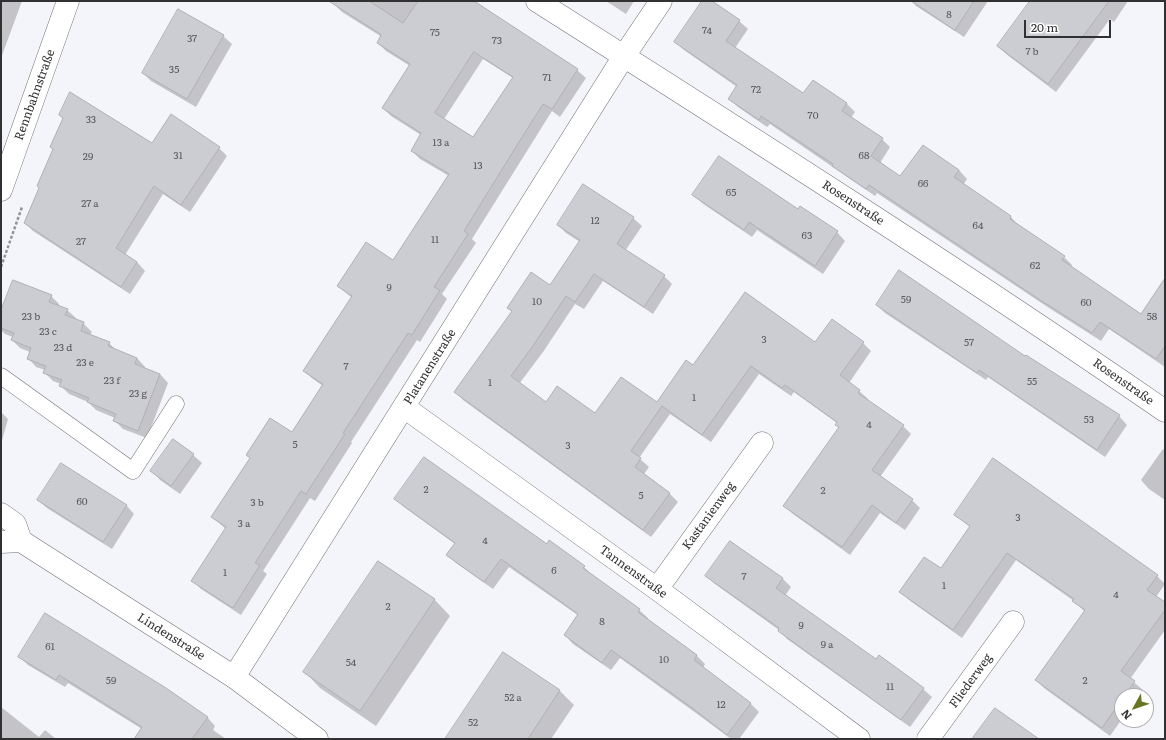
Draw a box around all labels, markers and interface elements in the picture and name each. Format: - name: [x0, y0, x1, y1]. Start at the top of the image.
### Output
- house number: 8: [946, 9, 952, 21]
- scale bar: [1026, 12, 1113, 38]
- text: 20 m: [1031, 18, 1058, 36]
- house number: 74: [702, 25, 712, 37]
- house number: 75: [430, 27, 440, 39]
- house number: 37: [187, 33, 197, 45]
- house number: 73: [492, 35, 502, 47]
- house number: 7 b: [1025, 46, 1039, 58]
- street label: Rennbahnstraße: [12, 48, 58, 142]
- house number: 35: [169, 64, 179, 76]
- house number: 71: [542, 72, 552, 84]
- house number: 72: [751, 84, 761, 96]
- house number: 70: [808, 110, 818, 122]
- house number: 33: [86, 114, 96, 126]
- house number: 13 a: [433, 137, 449, 149]
- house number: 31: [173, 150, 183, 162]
- house number: 68: [859, 150, 869, 162]
- house number: 29: [83, 151, 93, 163]
- house number: 13: [473, 160, 483, 172]
- street label: Rosenstraße: [819, 178, 887, 228]
- house number: 66: [918, 178, 928, 190]
- house number: 65: [726, 187, 736, 199]
- house number: 27 a: [81, 198, 99, 210]
- house number: 12: [590, 215, 600, 227]
- house number: 64: [973, 220, 983, 232]
- house number: 63: [802, 230, 812, 242]
- house number: 11: [431, 234, 439, 246]
- house number: 27: [76, 236, 86, 248]
- house number: 62: [1030, 260, 1040, 272]
- house number: 9: [386, 282, 392, 294]
- house number: 59: [901, 294, 911, 306]
- house number: 10: [532, 296, 542, 308]
- house number: 60: [1080, 297, 1092, 309]
- house number: 23 b: [22, 311, 40, 323]
- house number: 58: [1147, 311, 1157, 323]
- house number: 23 c: [39, 326, 57, 338]
- street label: Platanenstraße: [401, 326, 459, 408]
- house number: 3: [761, 334, 767, 346]
- house number: 57: [964, 337, 974, 349]
- house number: 23 d: [54, 342, 72, 354]
- street label: Rosenstraße: [1090, 356, 1156, 408]
- house number: 23 e: [76, 357, 94, 369]
- house number: 7: [343, 361, 349, 373]
- house number: 23 f: [104, 375, 120, 387]
- house number: 55: [1027, 376, 1037, 388]
- house number: 1: [488, 377, 492, 389]
- house number: 23 g: [129, 388, 147, 400]
- house number: 1: [692, 392, 696, 404]
- house number: 53: [1084, 414, 1094, 426]
- house number: 4: [866, 419, 872, 431]
- house number: 5: [292, 439, 298, 451]
- house number: 3: [565, 440, 571, 452]
- street label: Kastanienweg: [680, 479, 738, 553]
- house number: 2: [423, 484, 429, 496]
- house number: 2: [820, 485, 826, 497]
- house number: 5: [638, 490, 644, 502]
- house number: 60: [76, 496, 88, 508]
- house number: 3 b: [250, 497, 264, 509]
- house number: 3: [1015, 512, 1021, 524]
- house number: 3 a: [238, 518, 250, 530]
- house number: 4: [482, 535, 488, 547]
- street label: Tannenstraße: [596, 543, 670, 601]
- house number: 6: [551, 565, 557, 577]
- house number: 1: [223, 567, 227, 579]
- house number: 7: [741, 571, 747, 583]
- house number: 1: [942, 580, 946, 592]
- house number: 4: [1113, 589, 1119, 601]
- house number: 2: [385, 601, 391, 613]
- street label: Lindenstraße: [135, 610, 207, 664]
- house number: 8: [599, 616, 605, 628]
- house number: 9: [798, 620, 804, 632]
- house number: 9 a: [821, 639, 833, 651]
- house number: 61: [45, 641, 55, 653]
- street label: Fliederweg: [947, 651, 995, 711]
- house number: 10: [659, 654, 669, 666]
- house number: 54: [346, 657, 356, 669]
- house number: 59: [106, 675, 116, 687]
- house number: 2: [1082, 675, 1088, 687]
- house number: 11: [886, 681, 894, 693]
- north arrow: [1114, 688, 1154, 728]
- house number: 52 a: [504, 692, 522, 704]
- house number: 12: [716, 699, 726, 711]
- text: N: [1116, 706, 1135, 724]
- house number: 52: [468, 717, 478, 729]

